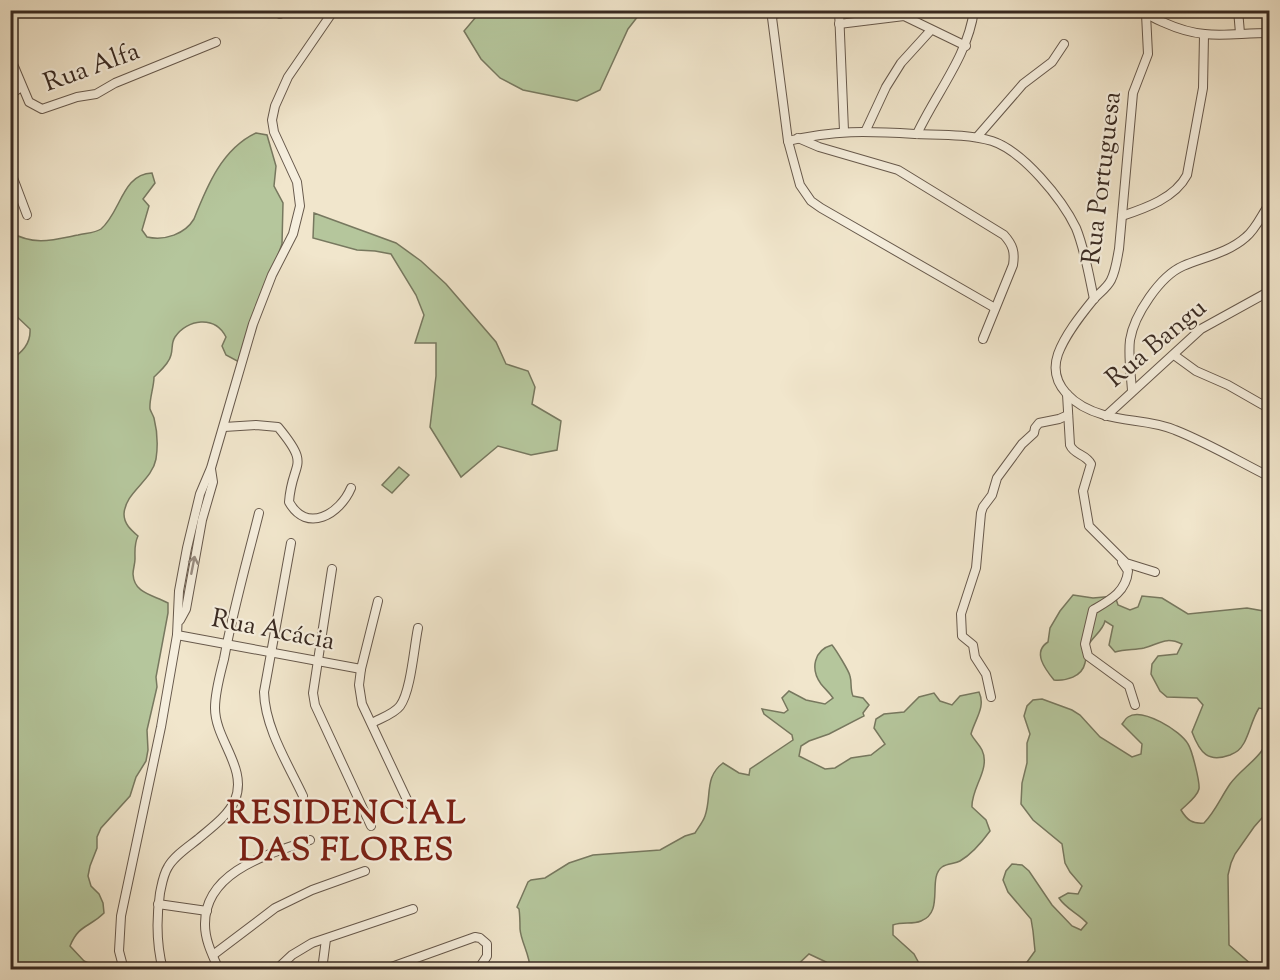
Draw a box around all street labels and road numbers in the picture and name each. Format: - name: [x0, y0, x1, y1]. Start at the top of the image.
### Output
- street label: Rua Alfa: [39, 34, 145, 102]
- street label: Rua Portuguesa: [1074, 89, 1132, 267]
- street label: Rua Bangu: [1099, 291, 1215, 397]
- street label: Rua Acácia: [208, 601, 338, 661]

